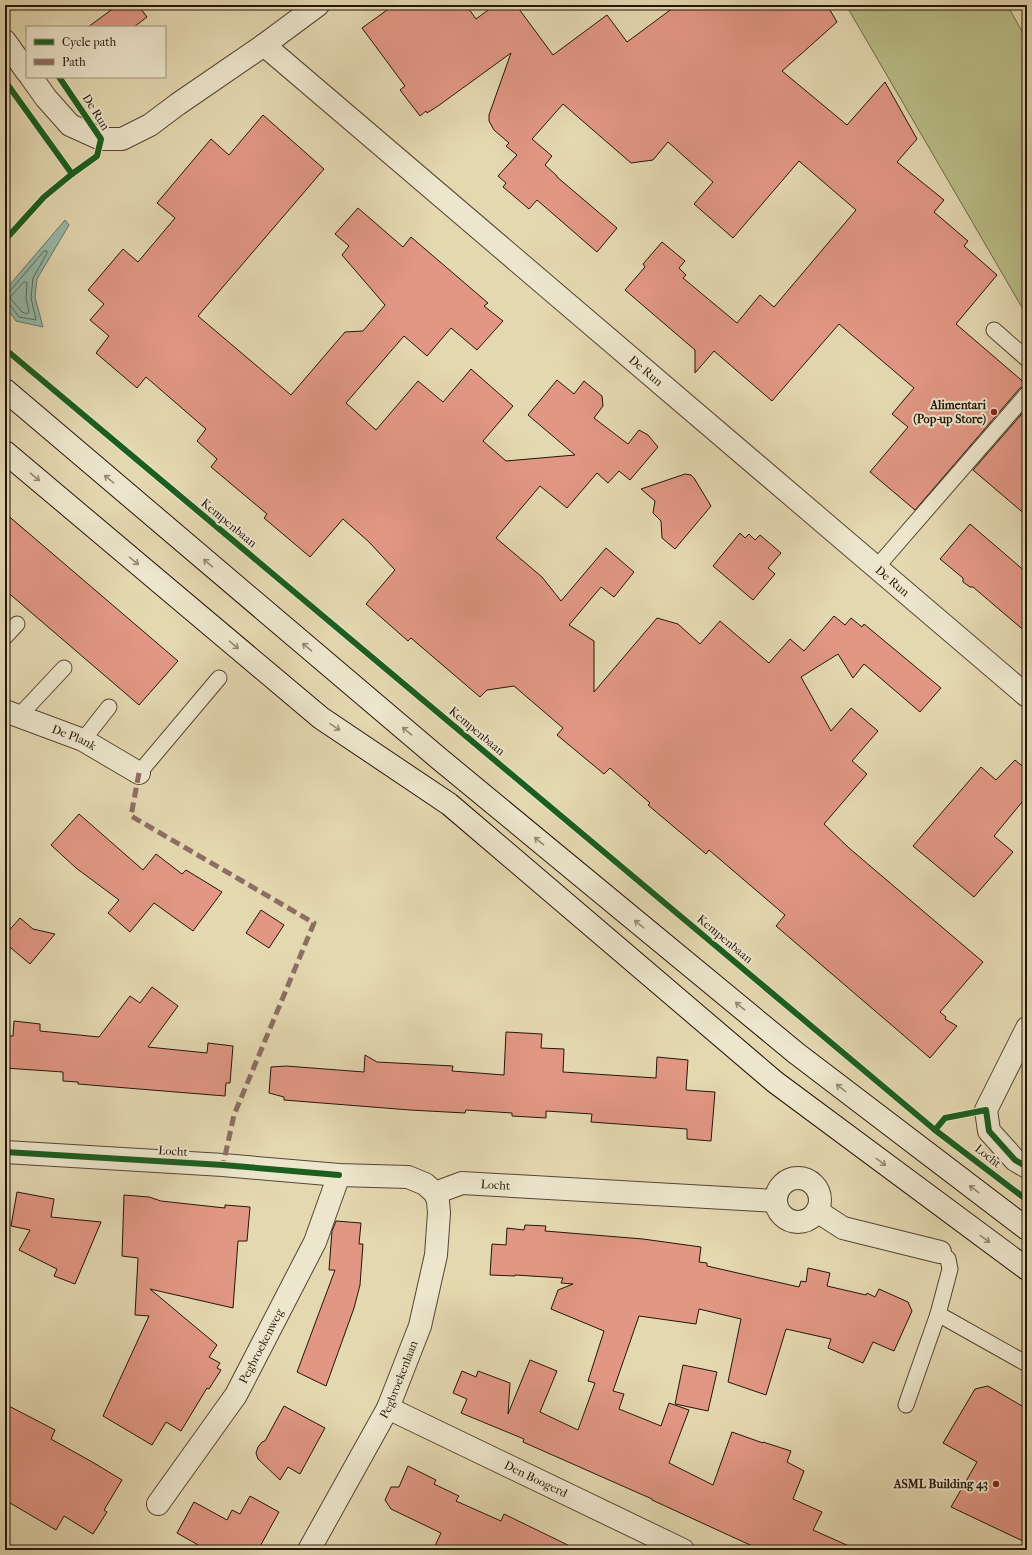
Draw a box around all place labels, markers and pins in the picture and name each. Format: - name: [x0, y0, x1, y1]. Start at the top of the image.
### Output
- place label: Alimentari (Pop-up Store): [913, 398, 986, 427]
- marker: Alimentari (Pop-up Store): [989, 407, 999, 417]
- place label: ASML Building 43: [893, 1477, 988, 1492]
- marker: ASML Building 43: [991, 1479, 1001, 1489]

